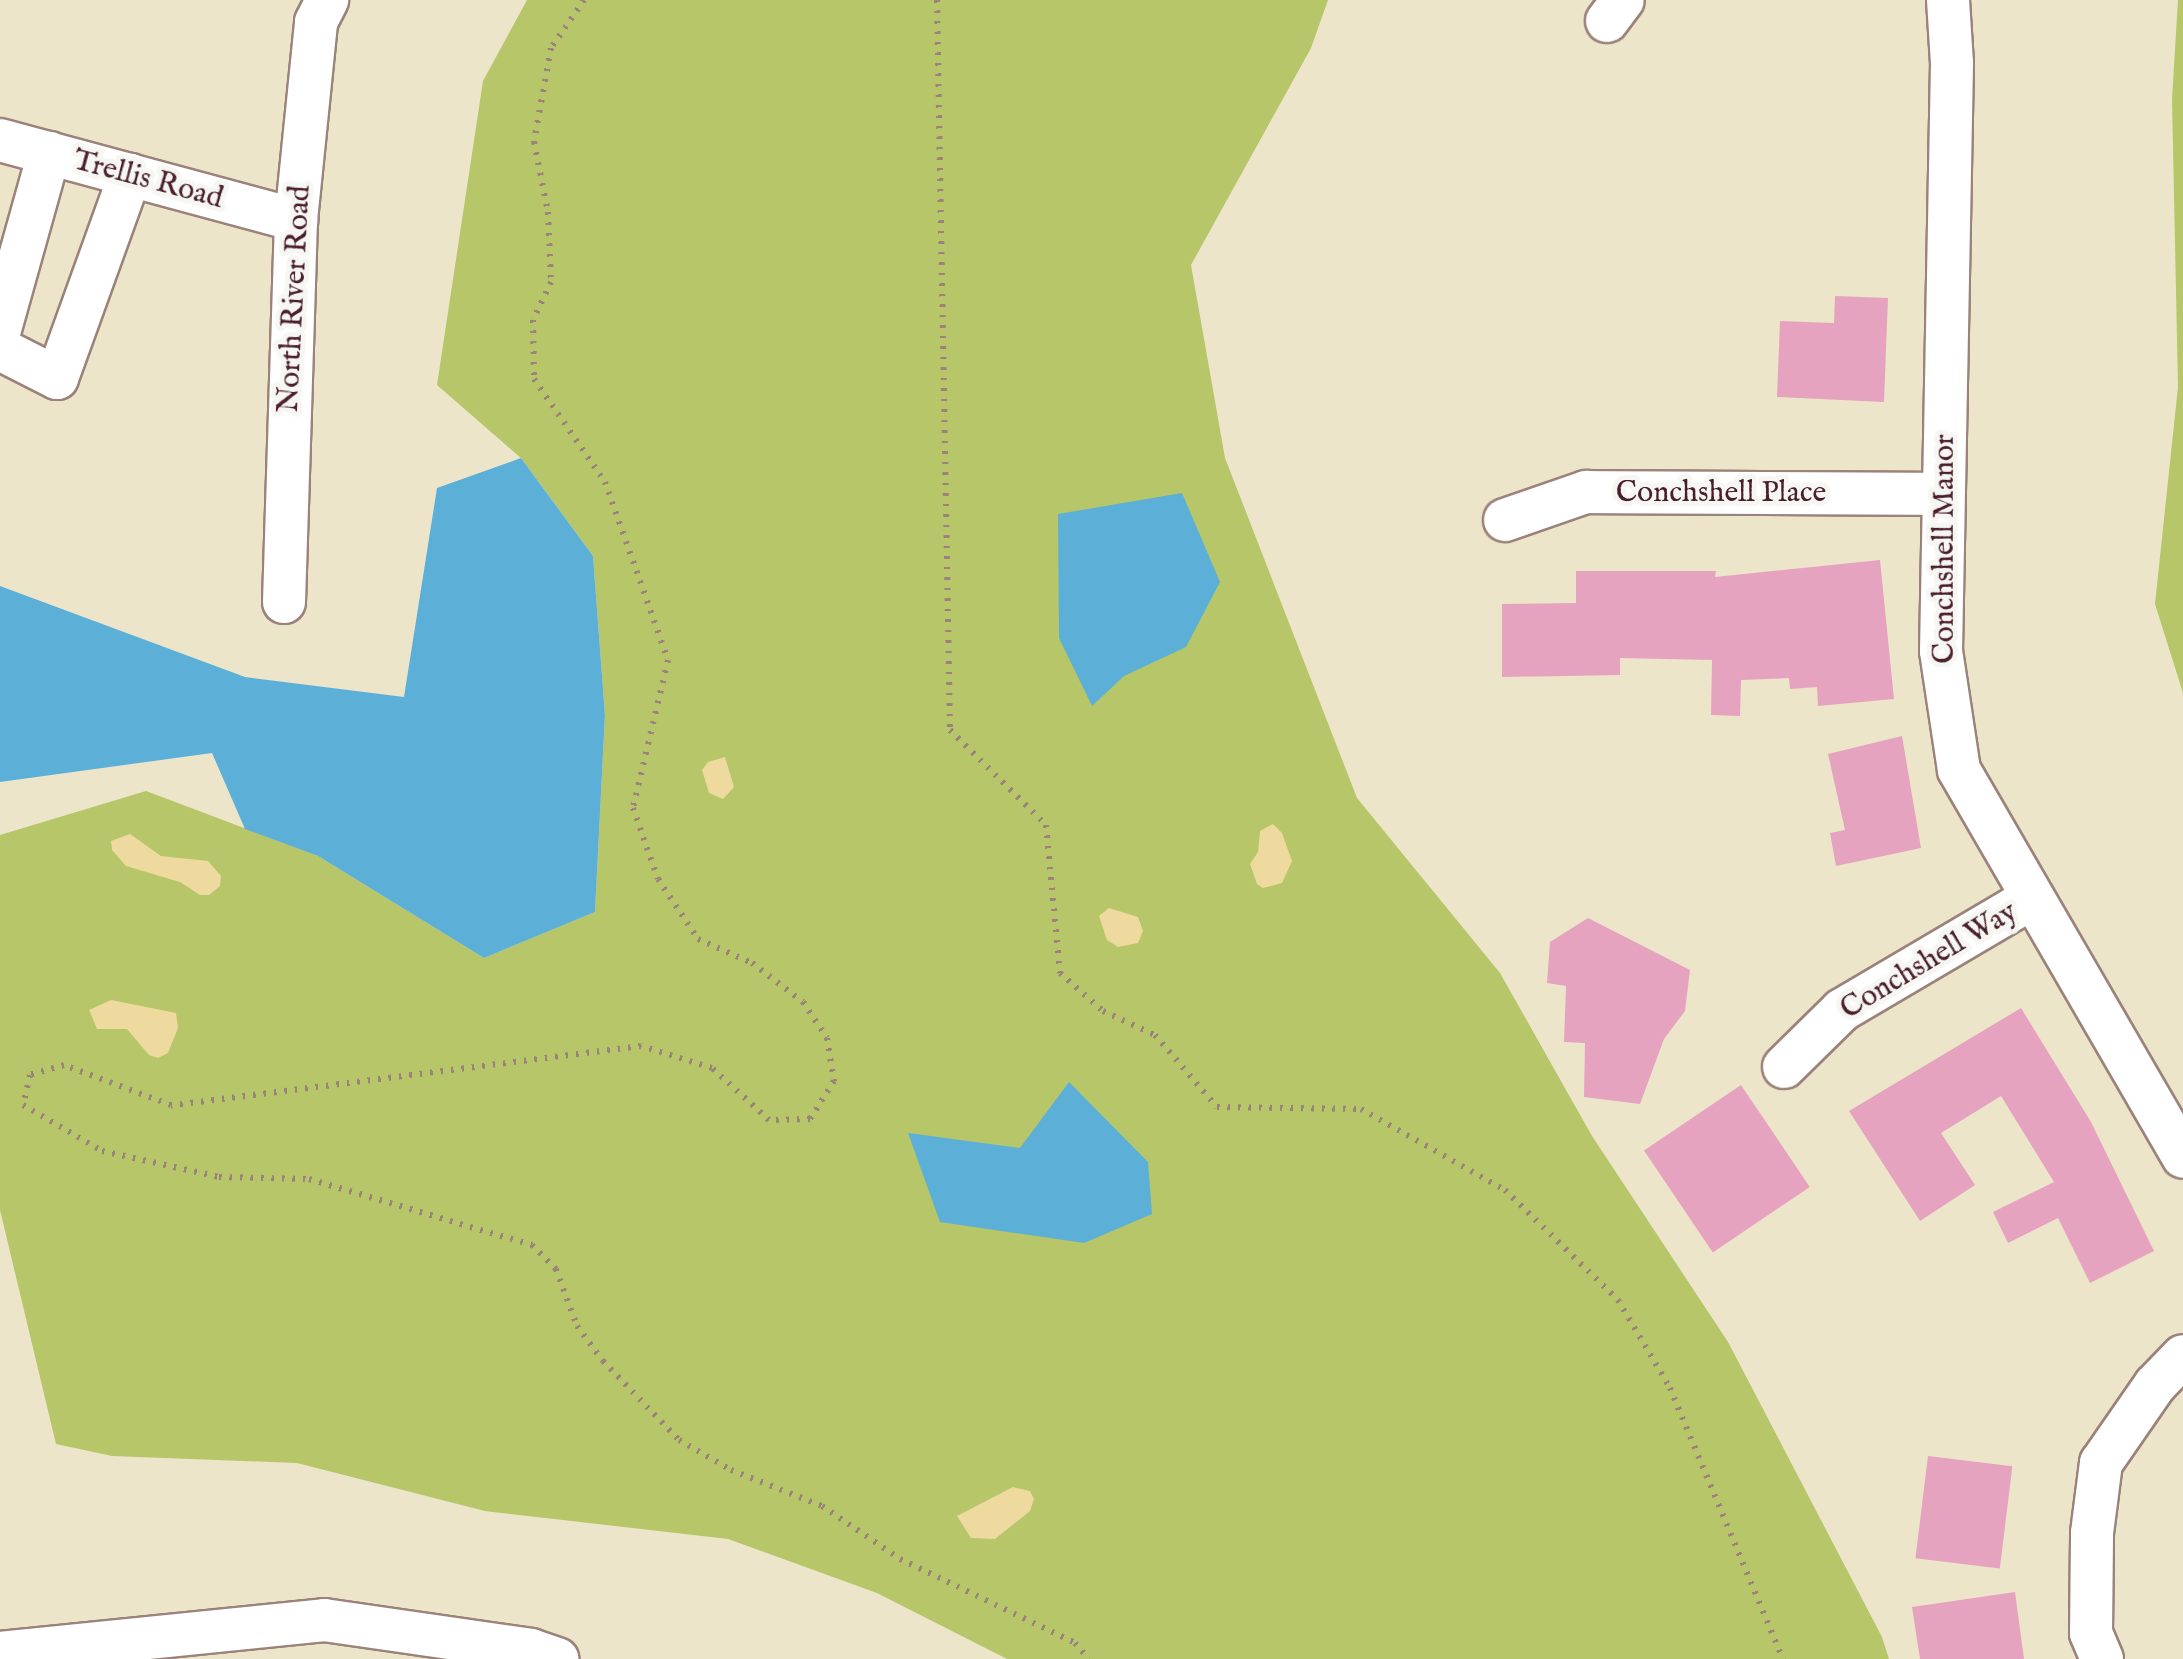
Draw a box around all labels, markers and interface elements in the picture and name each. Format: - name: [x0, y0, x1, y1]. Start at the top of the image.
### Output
- street label: Trellis Road: [69, 143, 227, 217]
- street label: North River Road: [271, 184, 319, 414]
- street label: Conchshell Manor: [1927, 434, 1963, 664]
- street label: Conchshell Place: [1616, 475, 1826, 511]
- street label: Conchshell Way: [1834, 894, 2024, 1028]

